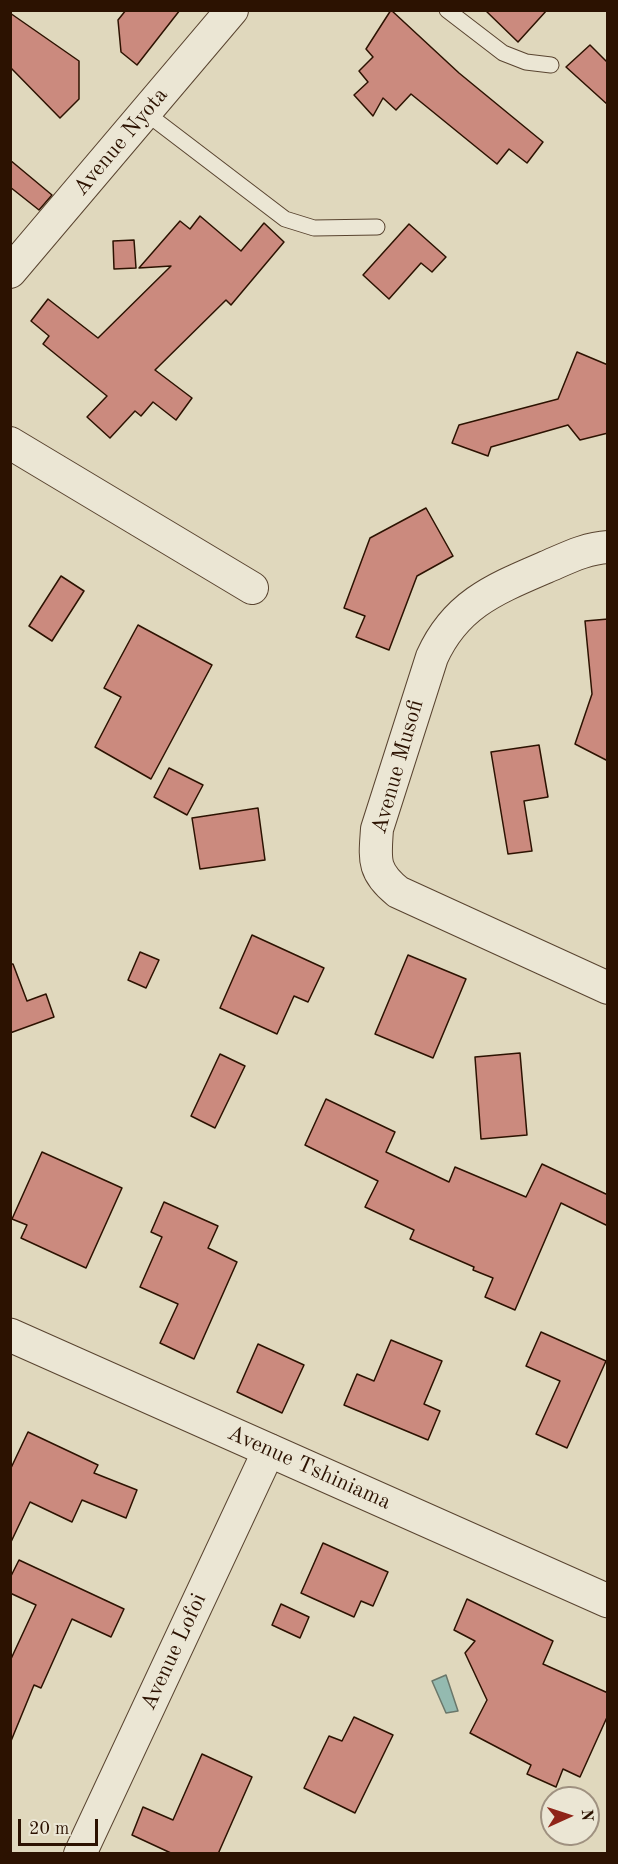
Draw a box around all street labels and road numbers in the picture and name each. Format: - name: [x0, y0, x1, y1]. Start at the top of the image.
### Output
- street label: Avenue Nyota: [68, 83, 174, 201]
- street label: Avenue Musofi: [366, 697, 430, 837]
- street label: Avenue Tshiniama: [223, 1420, 395, 1516]
- street label: Avenue Lofoi: [135, 1589, 213, 1715]

